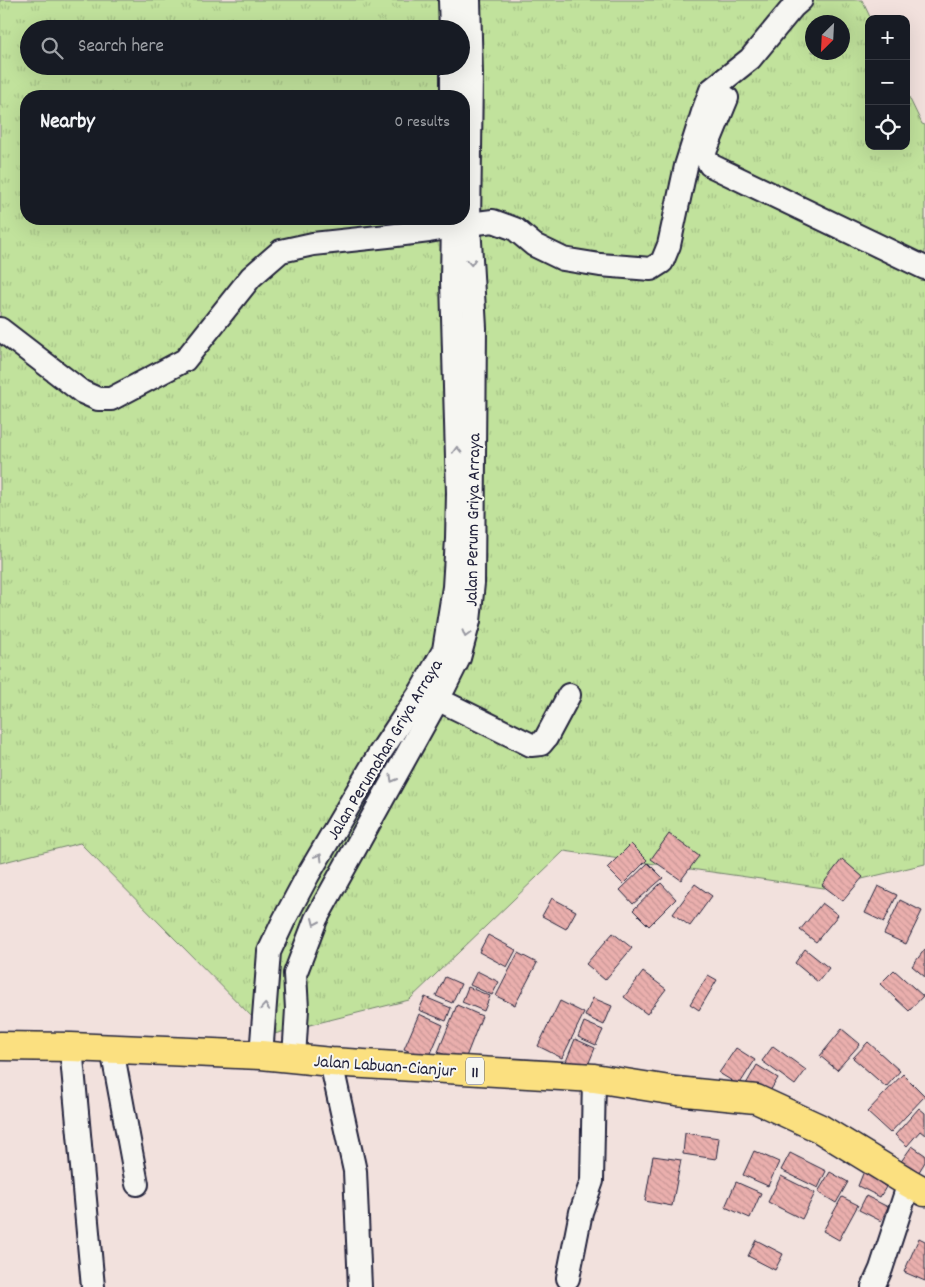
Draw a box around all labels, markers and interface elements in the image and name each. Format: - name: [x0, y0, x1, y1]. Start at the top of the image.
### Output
- north arrow: [805, 15, 850, 60]
- map controls: [865, 15, 910, 150]
- button: +: [865, 15, 910, 60]
- search box: [20, 20, 470, 75]
- icon: search: [38, 34, 66, 62]
- text: Search here: [78, 34, 164, 61]
- button: −: [865, 60, 910, 105]
- button: locate: [865, 105, 910, 150]
- text: Nearby: [40, 108, 95, 138]
- text: 0 results: [395, 111, 450, 134]
- one-way arrow: [466, 259, 477, 267]
- street label: Jalan Perum Griya Arraya: [460, 433, 489, 607]
- one-way arrow: [452, 446, 462, 454]
- one-way arrow: [461, 630, 471, 638]
- street label: Jalan Perumahan Griya Arraya: [322, 655, 450, 845]
- one-way arrow: [390, 774, 400, 783]
- one-way arrow: [313, 853, 323, 862]
- one-way arrow: [311, 917, 322, 926]
- one-way arrow: [259, 1003, 270, 1011]
- street label: Jalan Labuan-Cianjur: [313, 1050, 457, 1085]
- road number: 11: [466, 1058, 484, 1084]

